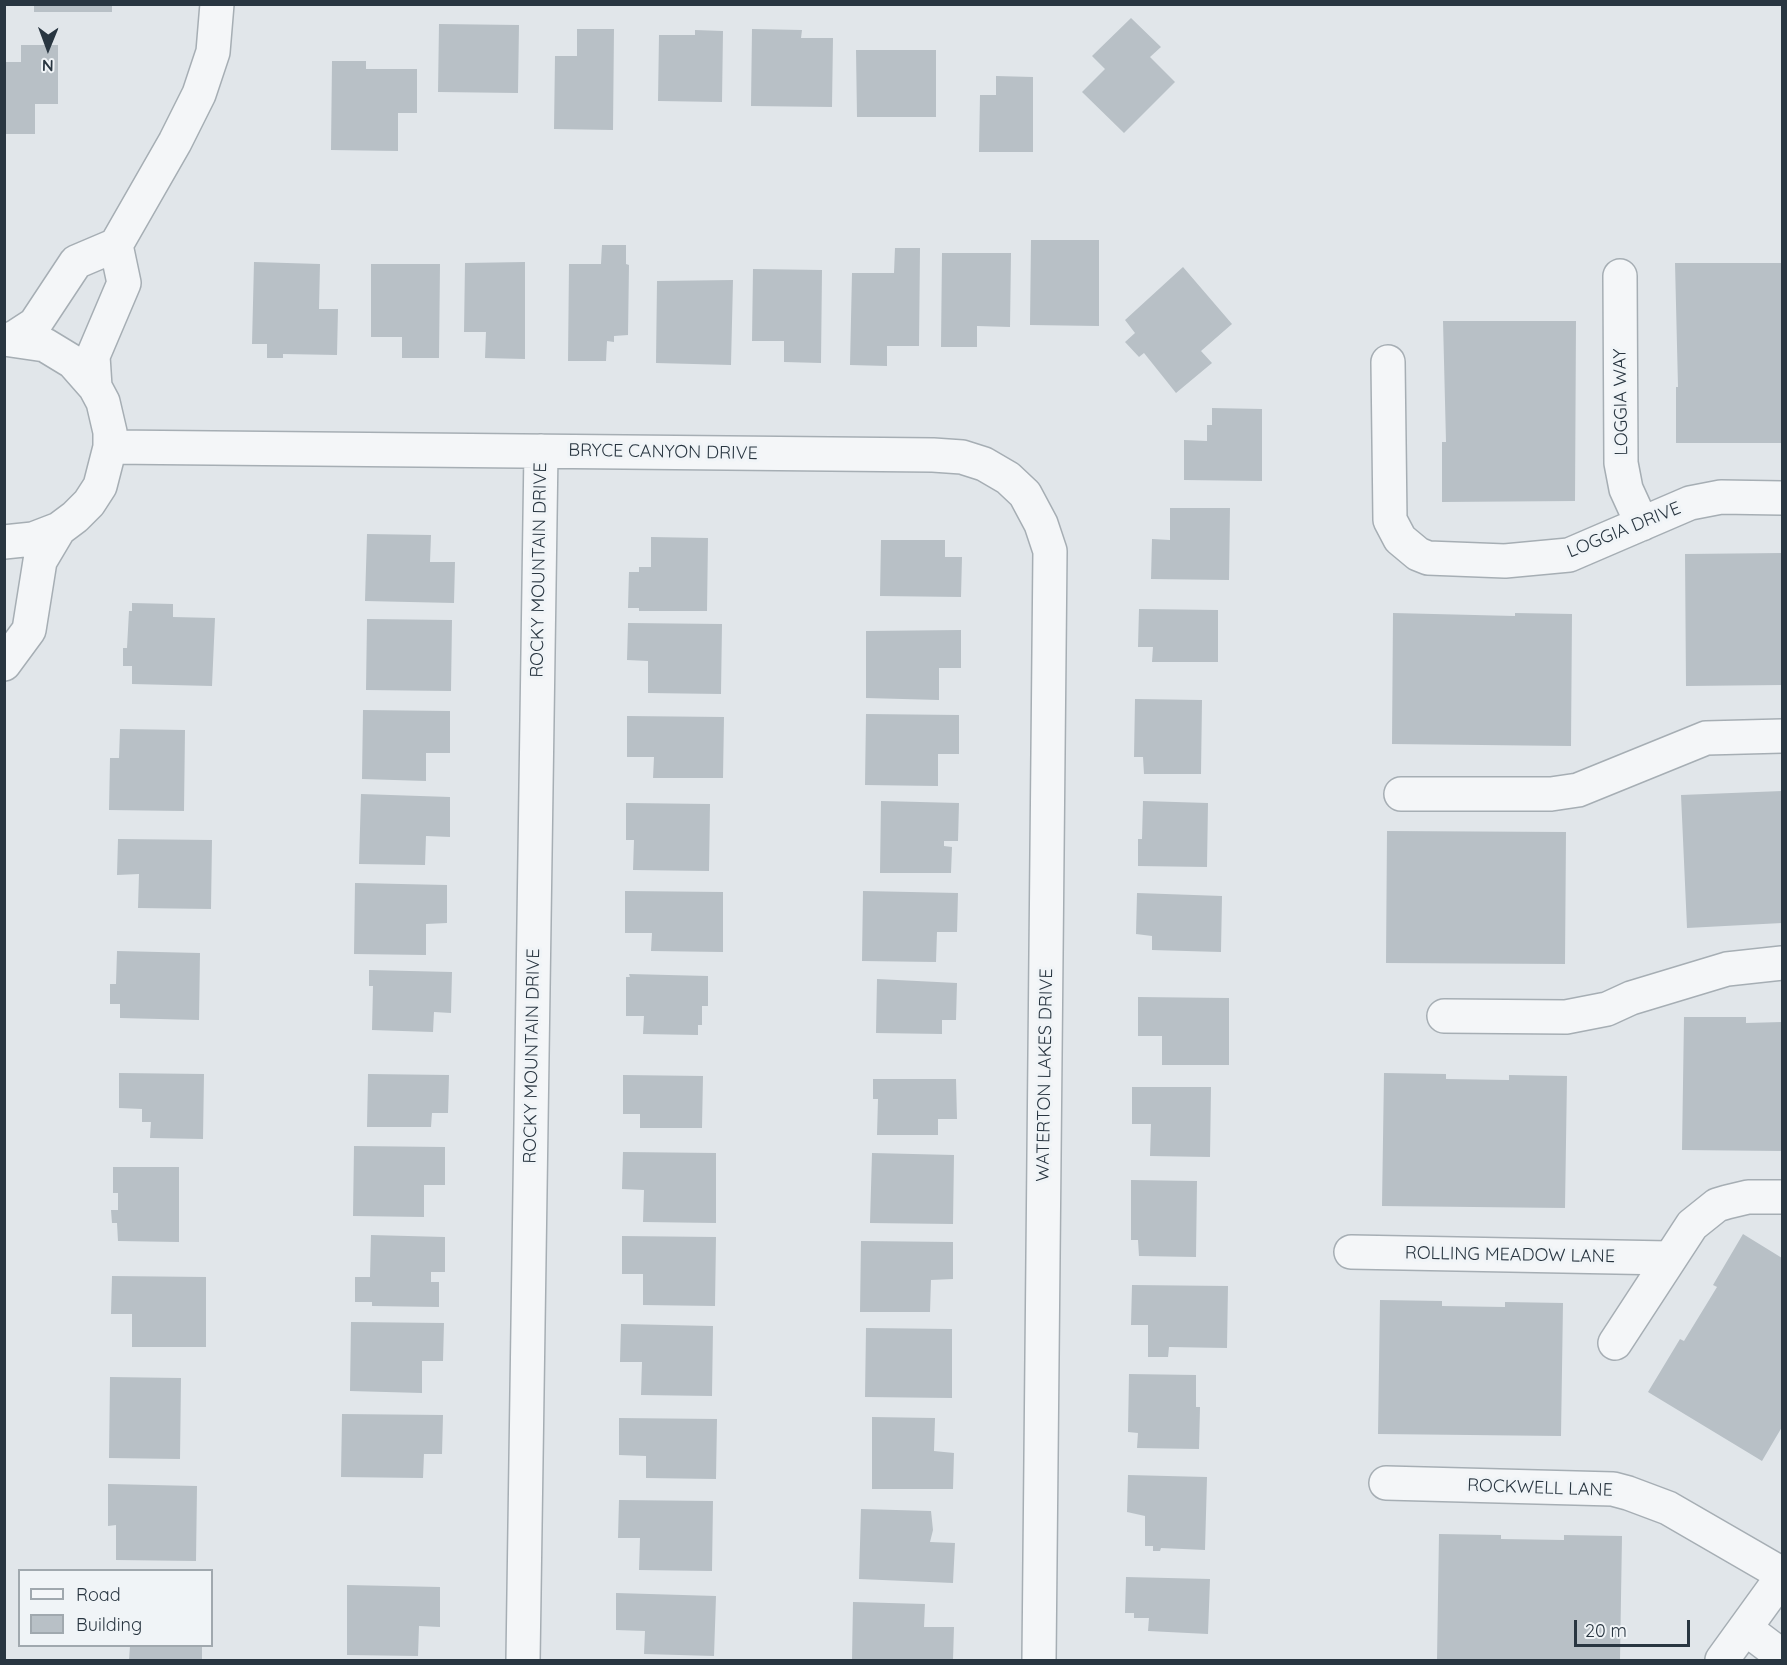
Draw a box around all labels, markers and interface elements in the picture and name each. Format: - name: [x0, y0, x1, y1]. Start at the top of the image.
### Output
- north arrow: [18, 18, 78, 78]
- text: N: [42, 56, 54, 76]
- street label: LOGGIA WAY: [1609, 348, 1633, 456]
- street label: BRYCE CANYON DRIVE: [568, 440, 758, 464]
- street label: ROCKY MOUNTAIN DRIVE: [526, 462, 552, 678]
- street label: LOGGIA DRIVE: [1564, 497, 1684, 563]
- street label: ROCKY MOUNTAIN DRIVE: [519, 948, 545, 1164]
- street label: WATERTON LAKES DRIVE: [1032, 968, 1058, 1182]
- street label: ROLLING MEADOW LANE: [1405, 1242, 1615, 1268]
- street label: ROCKWELL LANE: [1467, 1475, 1613, 1501]
- legend: [18, 1569, 213, 1647]
- text: Road: [76, 1583, 121, 1606]
- scale bar: [1577, 1608, 1692, 1646]
- text: Building: [76, 1613, 142, 1636]
- text: 20 m: [1585, 1619, 1627, 1642]

